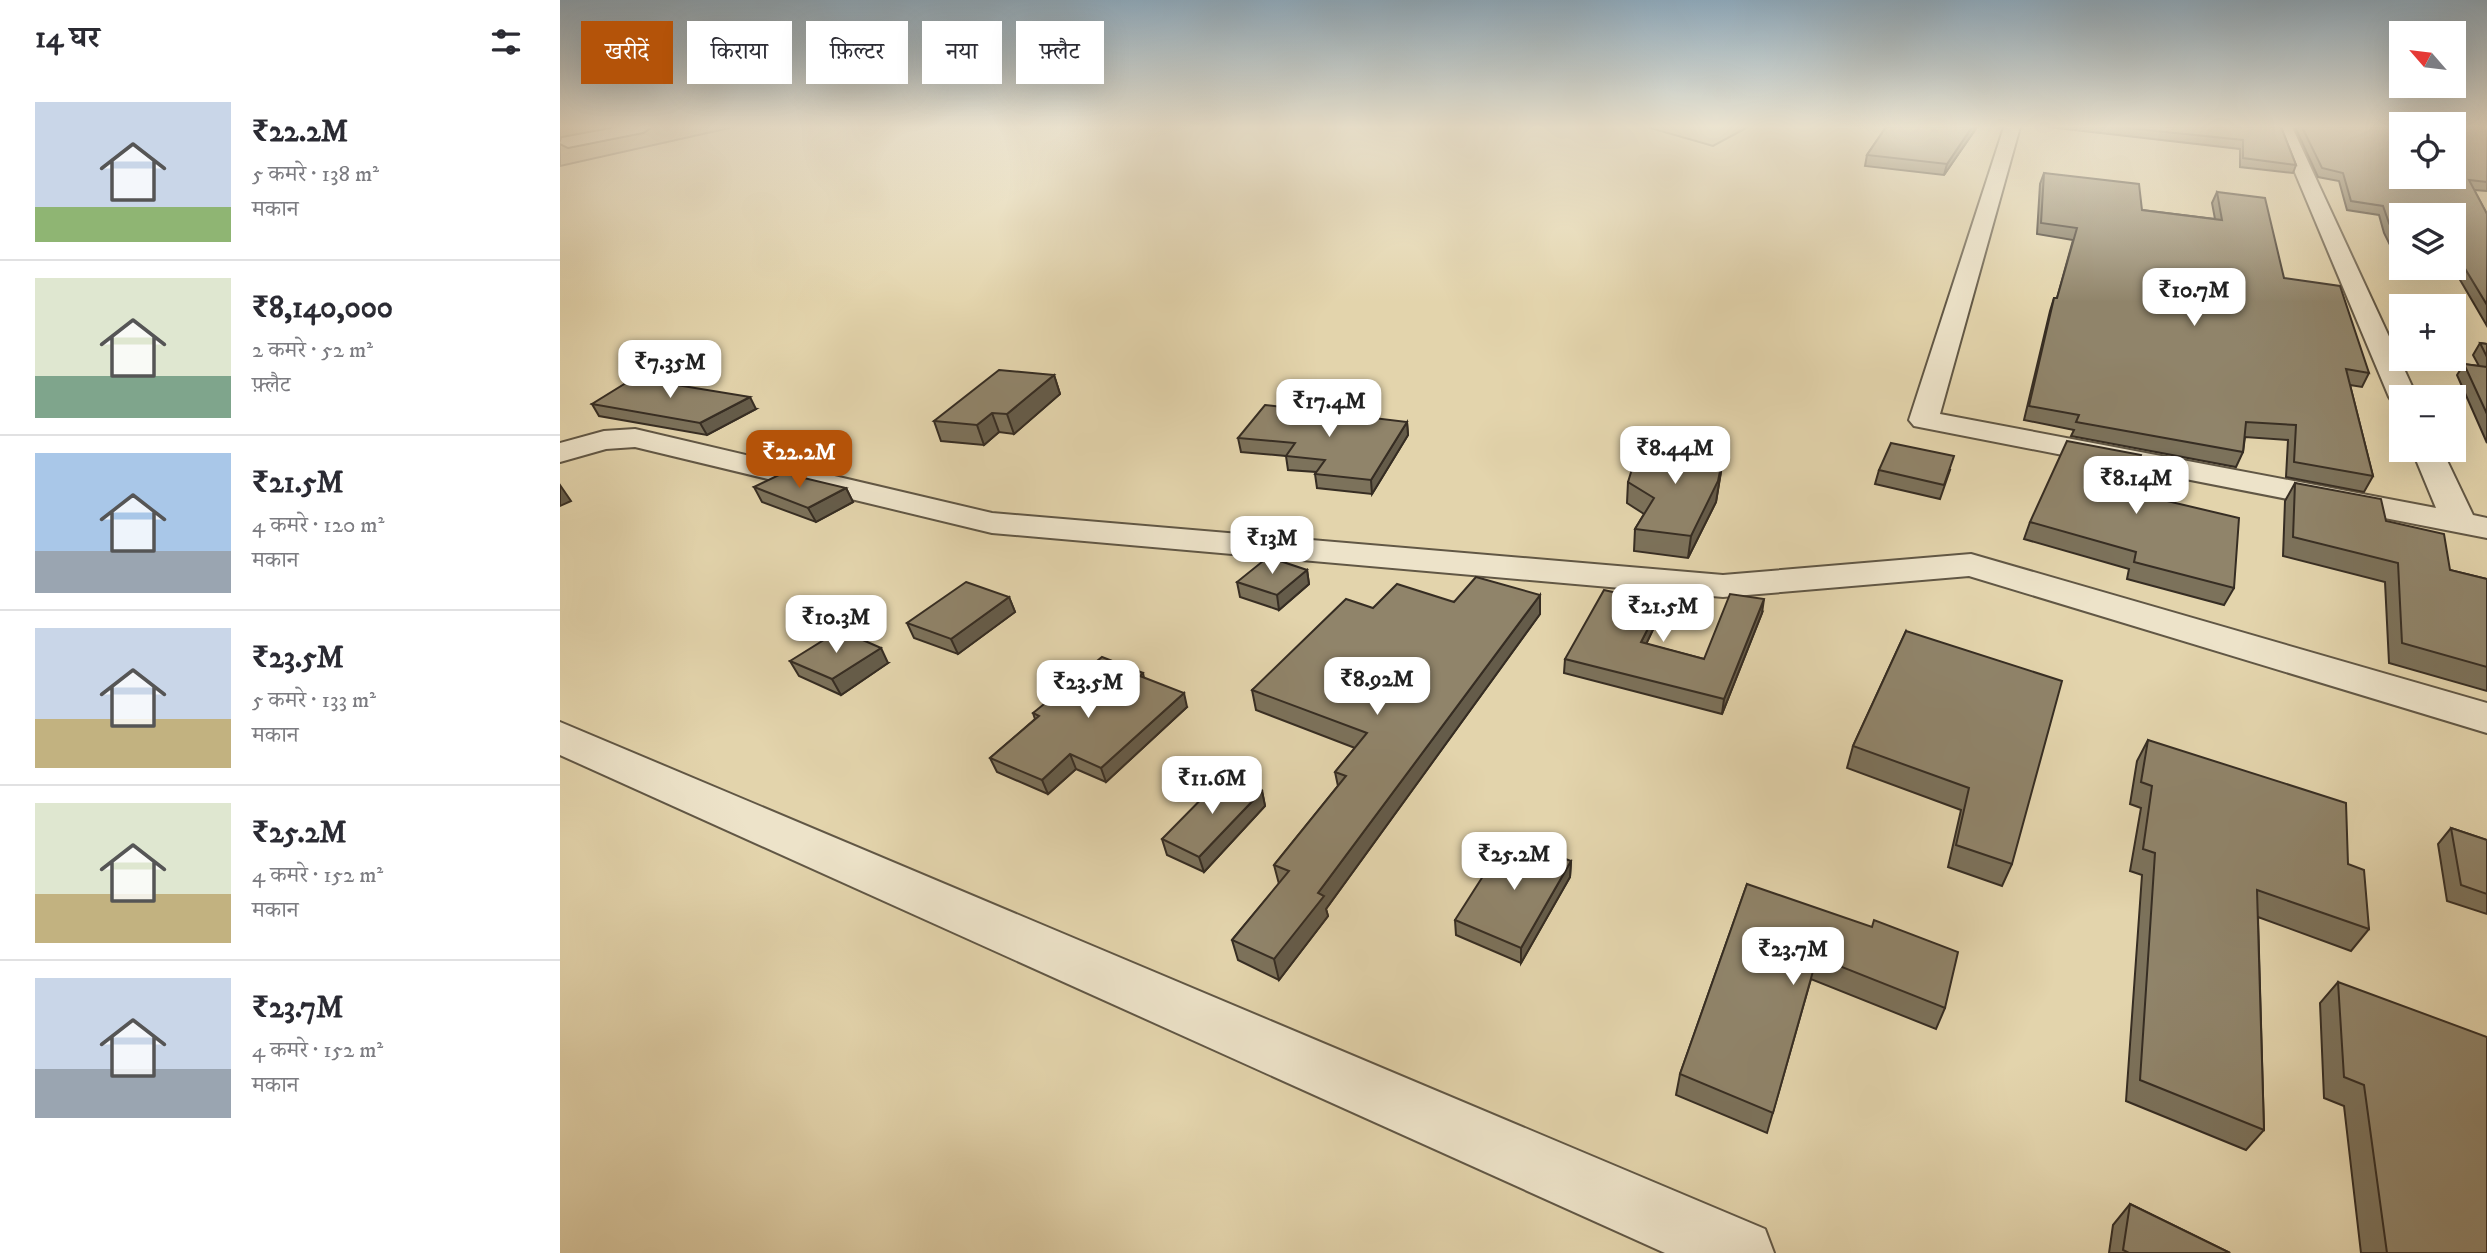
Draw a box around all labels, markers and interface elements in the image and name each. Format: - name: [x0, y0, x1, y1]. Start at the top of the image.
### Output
- text: 14 घर: [35, 20, 100, 57]
- chip: खरीदें: [581, 21, 673, 84]
- chip: किराया: [687, 21, 792, 84]
- chip: फ़िल्टर: [806, 21, 908, 84]
- chip: नया: [922, 21, 1002, 84]
- chip: फ़्लैट: [1016, 21, 1104, 84]
- north arrow: [2389, 21, 2466, 98]
- map controls: [2389, 21, 2466, 462]
- icon: filters: [487, 23, 525, 61]
- button: locate: [2389, 112, 2466, 189]
- text: ₹22.2M: [252, 114, 348, 151]
- icon: home: [91, 130, 175, 214]
- text: 5 कमरे · 138 m²: [252, 160, 379, 189]
- text: मकान: [252, 195, 299, 224]
- button: layers: [2389, 203, 2466, 280]
- pin: ₹10.7M: [2137, 268, 2251, 328]
- text: ₹10.7M: [2159, 276, 2229, 305]
- text: ₹8,140,000: [252, 290, 393, 327]
- button: +: [2389, 294, 2466, 371]
- icon: home: [91, 306, 175, 390]
- text: 2 कमरे · 52 m²: [252, 336, 373, 365]
- pin: ₹7.35M: [613, 340, 727, 400]
- text: ₹7.35M: [634, 348, 706, 377]
- text: फ़्लैट: [252, 371, 290, 400]
- pin: ₹17.4M: [1272, 380, 1386, 439]
- button: −: [2389, 385, 2466, 462]
- text: ₹17.4M: [1292, 387, 1366, 416]
- pin: ₹8.44M: [1618, 426, 1732, 486]
- pin: ₹22.2M: [742, 430, 856, 490]
- text: ₹8.44M: [1636, 434, 1714, 463]
- text: ₹22.2M: [762, 438, 836, 467]
- pin: ₹8.14M: [2079, 456, 2193, 516]
- text: ₹8.14M: [2100, 464, 2172, 493]
- text: ₹21.5M: [252, 465, 344, 502]
- icon: home: [91, 481, 175, 565]
- text: 4 कमरे · 120 m²: [252, 511, 384, 540]
- pin: ₹13M: [1231, 516, 1313, 576]
- text: ₹13M: [1246, 524, 1298, 553]
- text: मकान: [252, 546, 299, 575]
- pin: ₹21.5M: [1606, 584, 1720, 644]
- text: ₹21.5M: [1628, 592, 1698, 621]
- pin: ₹10.3M: [779, 596, 893, 655]
- text: ₹10.3M: [802, 603, 870, 632]
- text: ₹23.5M: [252, 640, 344, 677]
- icon: home: [91, 656, 175, 740]
- pin: ₹8.92M: [1320, 658, 1434, 717]
- pin: ₹23.5M: [1031, 660, 1145, 720]
- text: ₹8.92M: [1340, 665, 1414, 694]
- text: ₹23.5M: [1053, 668, 1123, 697]
- text: 5 कमरे · 133 m²: [252, 686, 376, 715]
- text: मकान: [252, 721, 299, 750]
- pin: ₹11.6M: [1155, 756, 1269, 816]
- text: ₹11.6M: [1178, 764, 1246, 793]
- text: ₹25.2M: [252, 815, 347, 852]
- icon: home: [91, 831, 175, 915]
- pin: ₹25.2M: [1457, 832, 1571, 892]
- text: ₹25.2M: [1478, 840, 1550, 869]
- text: 4 कमरे · 152 m²: [252, 861, 383, 890]
- text: मकान: [252, 896, 299, 925]
- pin: ₹23.7M: [1736, 928, 1850, 987]
- text: ₹23.7M: [1758, 935, 1828, 964]
- text: ₹23.7M: [252, 990, 343, 1027]
- icon: home: [91, 1006, 175, 1090]
- text: 4 कमरे · 152 m²: [252, 1036, 383, 1065]
- text: मकान: [252, 1071, 299, 1100]

